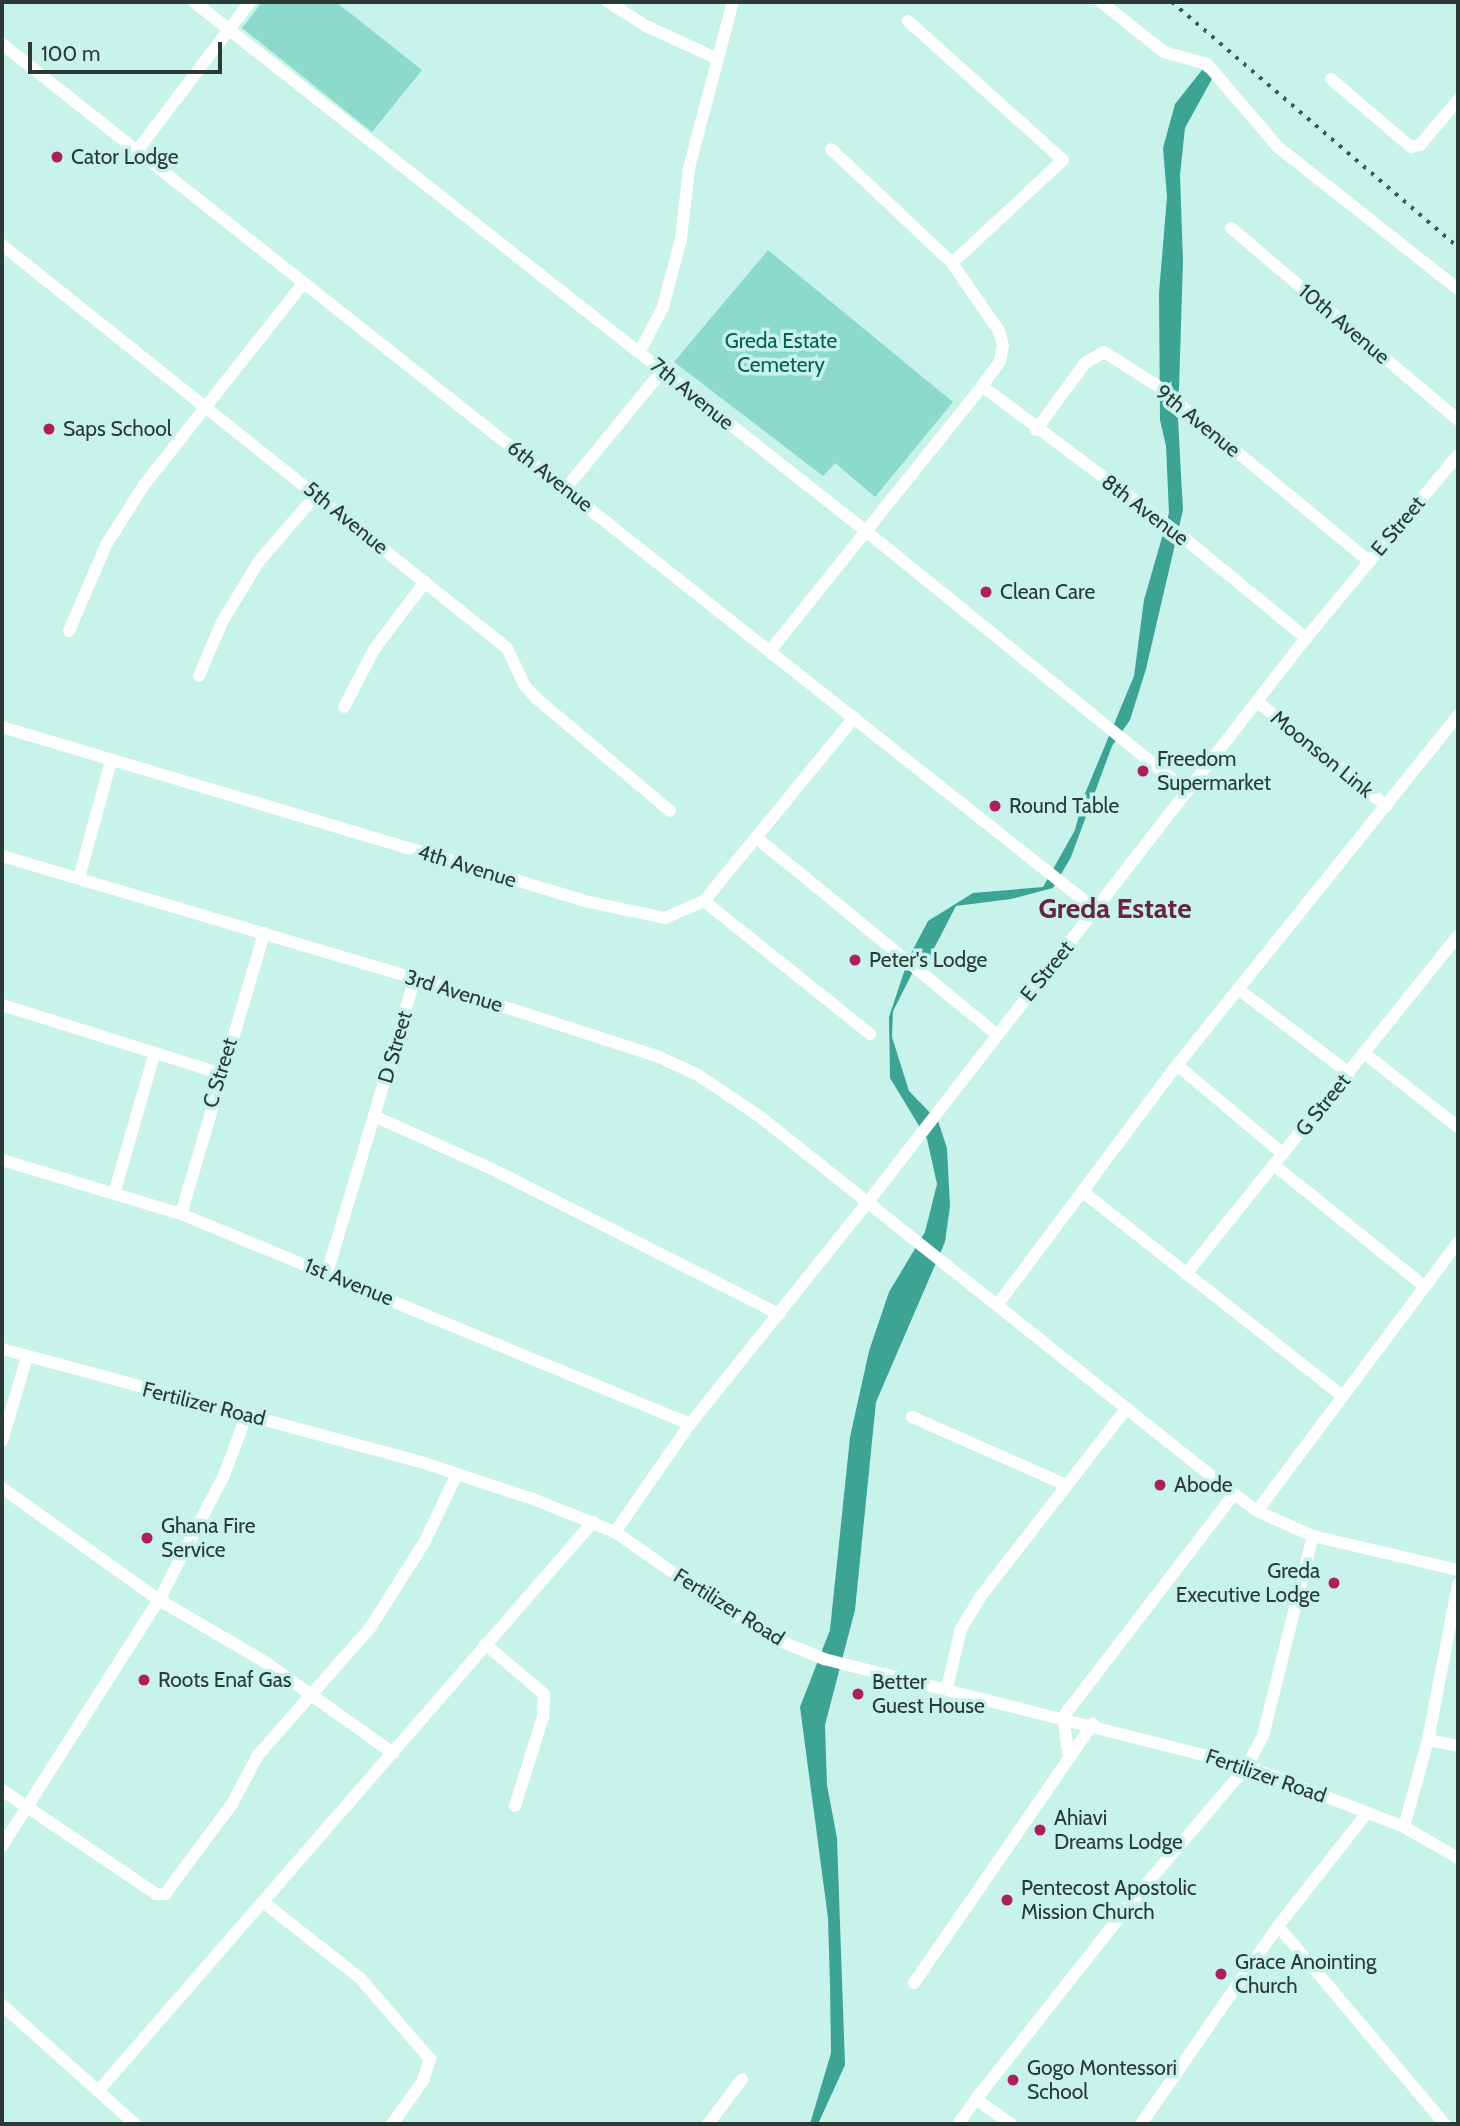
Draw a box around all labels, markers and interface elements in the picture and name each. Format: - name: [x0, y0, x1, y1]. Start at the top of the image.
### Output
- scale bar: [32, 28, 226, 72]
- text: 100 m: [41, 41, 100, 66]
- place label: Cator Lodge: [71, 144, 178, 170]
- marker: Cator Lodge: [49, 149, 65, 165]
- street label: 10th Avenue: [1293, 279, 1395, 369]
- park label: Greda Estate Cemetery: [725, 328, 837, 378]
- street label: 7th Avenue: [645, 353, 739, 435]
- street label: 9th Avenue: [1151, 379, 1245, 463]
- place label: Saps School: [63, 416, 172, 442]
- marker: Saps School: [41, 421, 57, 437]
- street label: 6th Avenue: [502, 435, 598, 517]
- street label: 8th Avenue: [1096, 469, 1194, 551]
- street label: 5th Avenue: [299, 476, 393, 560]
- street label: E Street: [1366, 491, 1430, 561]
- place label: Clean Care: [1000, 579, 1095, 605]
- marker: Clean Care: [978, 584, 994, 600]
- street label: Moonson Link: [1266, 705, 1378, 803]
- place label: Freedom Supermarket: [1157, 746, 1271, 796]
- marker: Freedom Supermarket: [1135, 763, 1151, 779]
- place label: Round Table: [1009, 793, 1119, 819]
- marker: Round Table: [987, 798, 1003, 814]
- street label: 4th Avenue: [415, 839, 519, 893]
- district label: Greda Estate: [1038, 891, 1192, 925]
- street label: E Street: [1015, 936, 1079, 1006]
- place label: Peter's Lodge: [869, 947, 987, 973]
- marker: Peter's Lodge: [847, 952, 863, 968]
- street label: 3rd Avenue: [402, 964, 506, 1018]
- street label: D Street: [373, 1008, 417, 1086]
- street label: C Street: [197, 1035, 243, 1111]
- street label: G Street: [1290, 1069, 1356, 1141]
- street label: 1st Avenue: [301, 1253, 397, 1311]
- street label: Fertilizer Road: [140, 1377, 268, 1431]
- place label: Abode: [1174, 1472, 1233, 1498]
- marker: Abode: [1152, 1477, 1168, 1493]
- place label: Ghana Fire Service: [161, 1513, 255, 1563]
- marker: Ghana Fire Service: [139, 1530, 155, 1546]
- place label: Greda Executive Lodge: [1176, 1558, 1320, 1608]
- street label: Fertilizer Road: [669, 1563, 789, 1651]
- marker: Greda Executive Lodge: [1326, 1575, 1342, 1591]
- place label: Roots Enaf Gas: [158, 1667, 291, 1693]
- place label: Better Guest House: [872, 1669, 985, 1719]
- marker: Roots Enaf Gas: [136, 1672, 152, 1688]
- marker: Better Guest House: [850, 1686, 866, 1702]
- street label: Fertilizer Road: [1202, 1744, 1330, 1808]
- place label: Ahiavi Dreams Lodge: [1054, 1805, 1183, 1855]
- marker: Ahiavi Dreams Lodge: [1032, 1822, 1048, 1838]
- place label: Pentecost Apostolic Mission Church: [1021, 1875, 1197, 1925]
- marker: Pentecost Apostolic Mission Church: [999, 1892, 1015, 1908]
- place label: Grace Anointing Church: [1235, 1949, 1376, 1999]
- marker: Grace Anointing Church: [1213, 1966, 1229, 1982]
- place label: Gogo Montessori School: [1027, 2055, 1177, 2105]
- marker: Gogo Montessori School: [1005, 2072, 1021, 2088]

